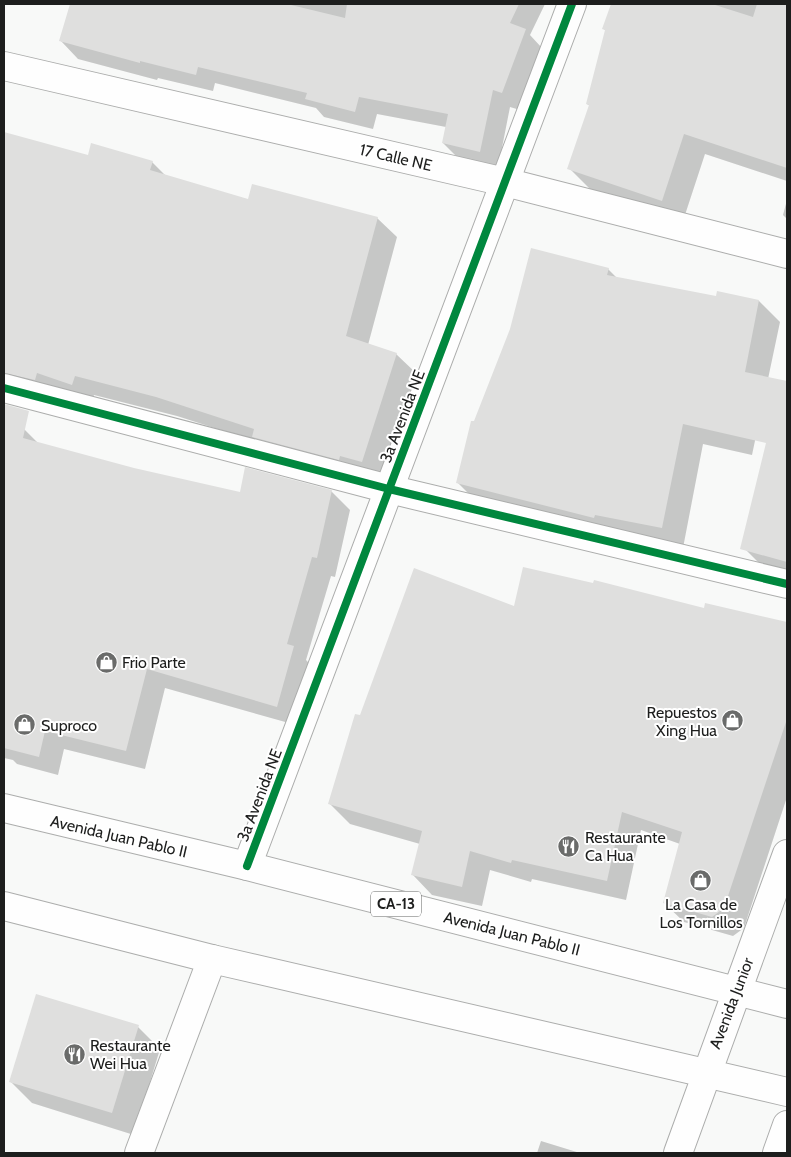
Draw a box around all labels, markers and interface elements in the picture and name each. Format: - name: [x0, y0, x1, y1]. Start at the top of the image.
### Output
- street label: 17 Calle NE: [358, 140, 434, 175]
- street label: 3a Avenida NE: [376, 367, 429, 465]
- shop icon: Frio Parte: [94, 650, 118, 674]
- place label: Frio Parte: [122, 653, 186, 672]
- place label: Repuestos Xing Hua: [647, 703, 717, 740]
- shop icon: Repuestos Xing Hua: [721, 709, 745, 733]
- shop icon: Suproco: [13, 713, 37, 737]
- place label: Suproco: [41, 716, 97, 735]
- street label: 3a Avenida NE: [233, 746, 286, 844]
- street label: Avenida Juan Pablo II: [49, 811, 189, 861]
- place label: Restaurante Ca Hua: [585, 828, 666, 865]
- restaurant icon: Restaurante Ca Hua: [557, 834, 581, 858]
- shop icon: La Casa de Los Tornillos: [689, 868, 713, 892]
- road number: CA-13: [371, 892, 421, 916]
- place label: La Casa de Los Tornillos: [659, 895, 743, 932]
- street label: Avenida Juan Pablo II: [442, 907, 582, 960]
- street label: Avenida Junior: [705, 954, 758, 1051]
- place label: Restaurante Wei Hua: [90, 1036, 171, 1073]
- restaurant icon: Restaurante Wei Hua: [62, 1042, 86, 1066]

